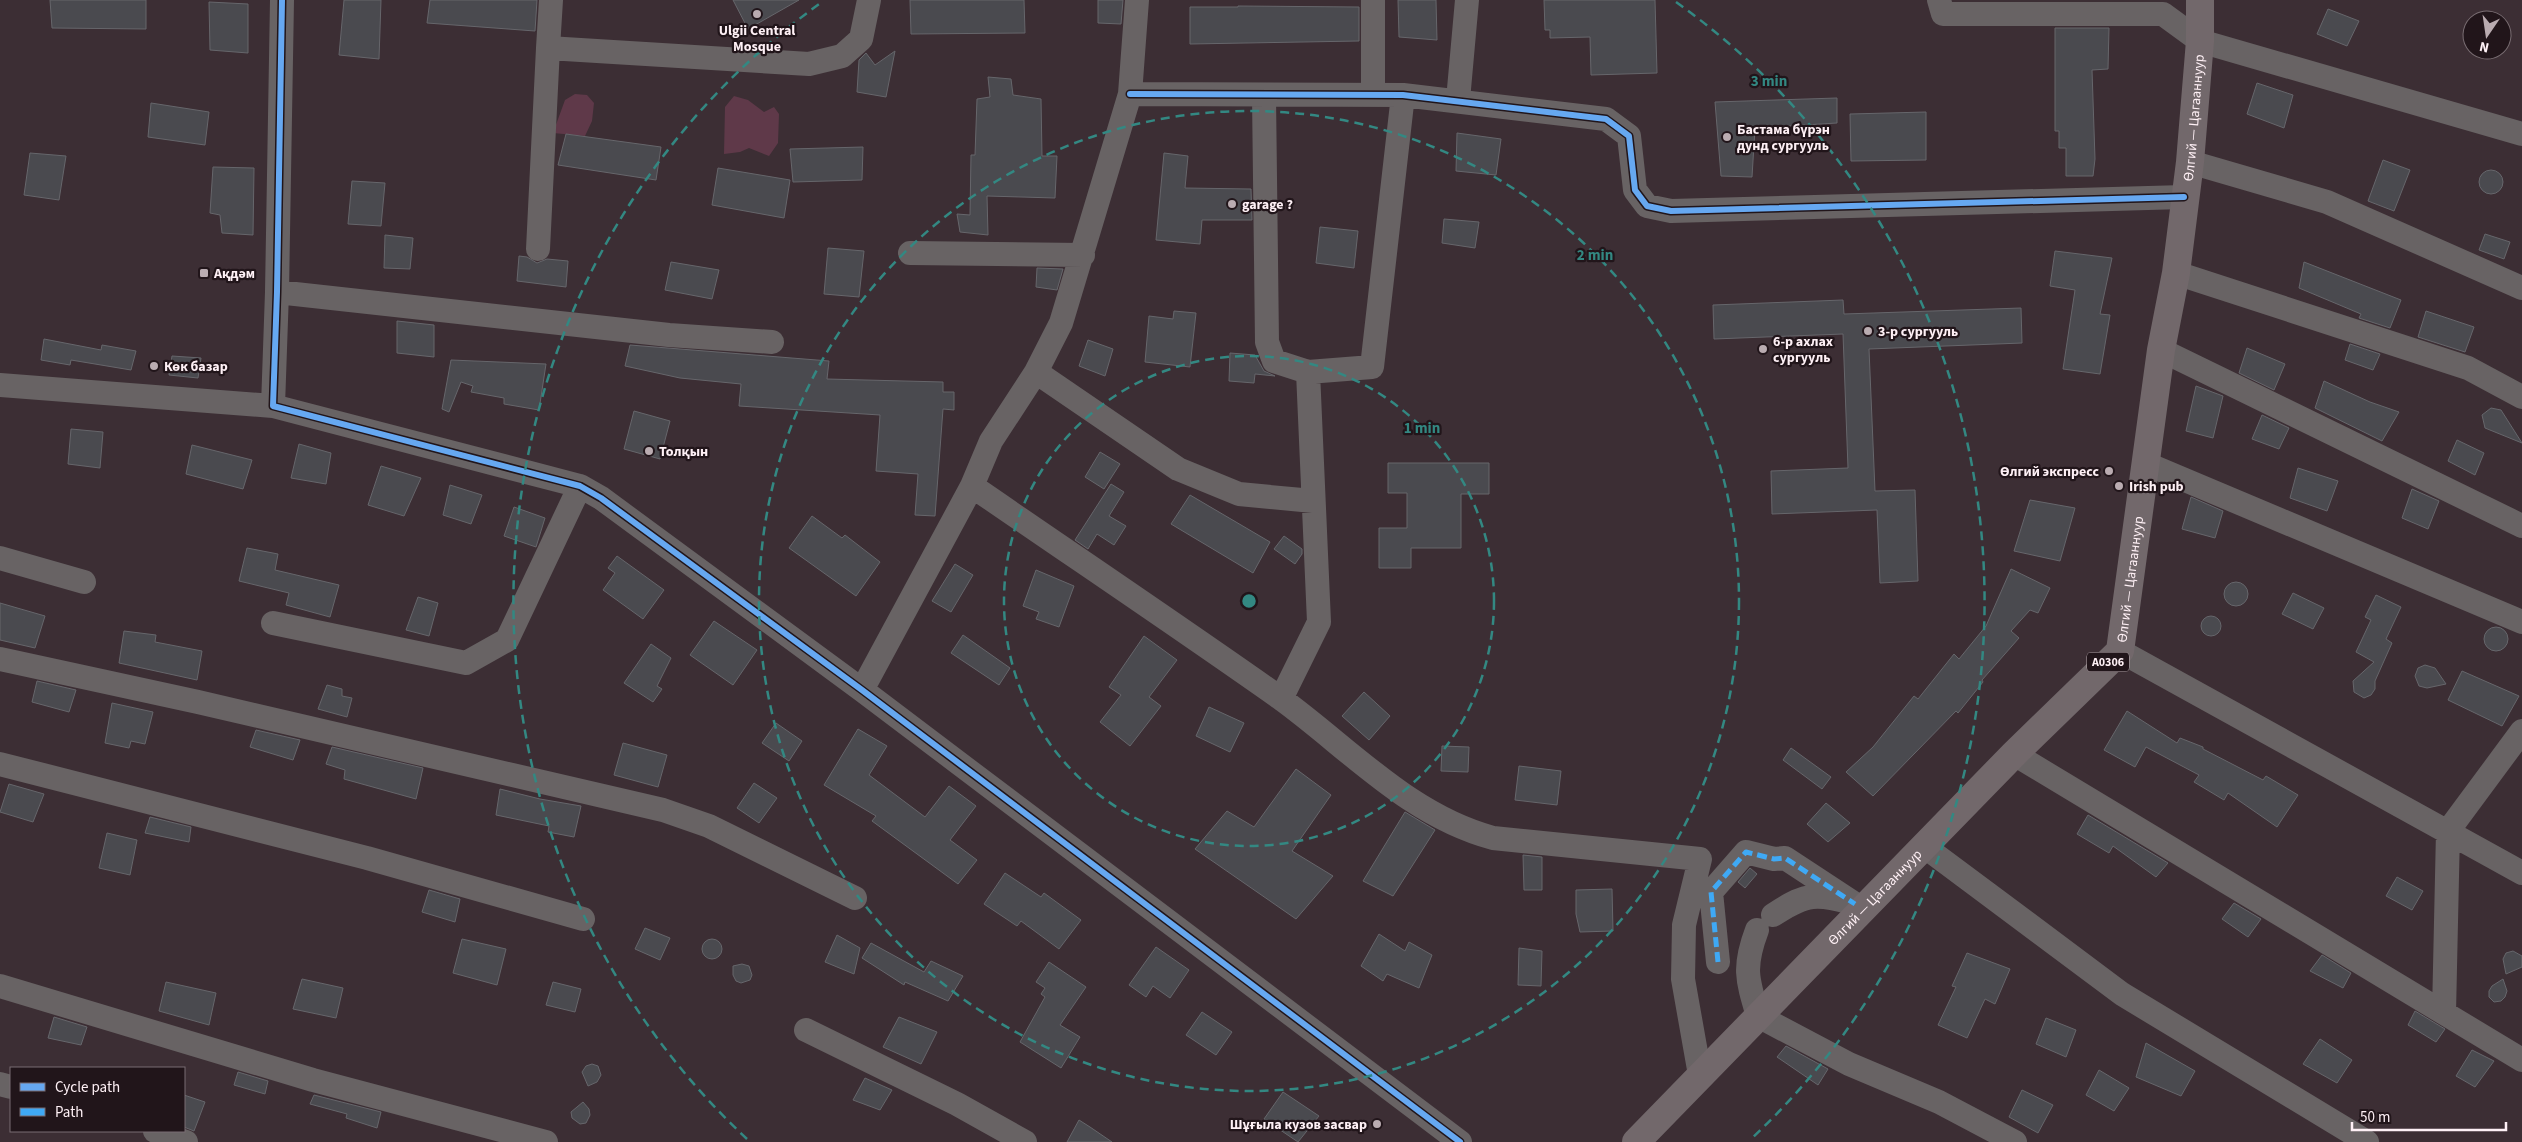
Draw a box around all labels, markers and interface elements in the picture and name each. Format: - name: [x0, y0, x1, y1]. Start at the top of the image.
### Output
- marker: Ulgii Central Mosque: [751, 8, 763, 20]
- north arrow: [2462, 10, 2512, 60]
- place label: Ulgii Central Mosque: [719, 21, 795, 57]
- text: N: [2478, 36, 2491, 57]
- street label: Өлгий — Цагааннуур: [2179, 53, 2210, 182]
- text: 3 min: [1751, 71, 1787, 92]
- place label: Бастама бүрэн дунд сургууль: [1737, 120, 1830, 156]
- marker: Бастама бүрэн дунд сургууль: [1721, 131, 1733, 143]
- place label: garage ?: [1242, 195, 1293, 215]
- marker: garage ?: [1226, 198, 1238, 210]
- text: 2 min: [1577, 245, 1613, 266]
- place label: Ақдəм: [213, 264, 255, 284]
- marker: Ақдəм: [198, 267, 210, 279]
- place label: 3-р сургууль: [1878, 322, 1958, 342]
- marker: 3-р сургууль: [1862, 325, 1874, 337]
- place label: 6-р ахлах сургууль: [1773, 332, 1833, 368]
- marker: 6-р ахлах сургууль: [1757, 343, 1769, 355]
- place label: Көк базар: [164, 357, 228, 377]
- marker: Көк базар: [148, 360, 160, 372]
- text: 1 min: [1404, 418, 1440, 439]
- place label: Толқын: [659, 442, 708, 462]
- marker: Толқын: [643, 445, 655, 457]
- place label: Өлгий экспресс: [2000, 462, 2099, 482]
- marker: Өлгий экспресс: [2103, 465, 2115, 477]
- place label: Irish pub: [2129, 477, 2184, 497]
- marker: Irish pub: [2113, 480, 2125, 492]
- street label: Өлгий — Цагааннуур: [2112, 515, 2149, 644]
- centre of rings: [1240, 592, 1258, 610]
- road number: A0306: [2087, 652, 2129, 672]
- street label: Өлгий — Цагааннуур: [1824, 845, 1927, 950]
- legend: [10, 1067, 185, 1132]
- text: Cycle path: [55, 1077, 120, 1098]
- scale bar: [2352, 1100, 2506, 1132]
- text: Path: [55, 1102, 83, 1123]
- text: 50 m: [2360, 1107, 2390, 1128]
- place label: Шұғыла кузов засвар: [1230, 1115, 1367, 1135]
- marker: Шұғыла кузов засвар: [1371, 1118, 1383, 1130]

